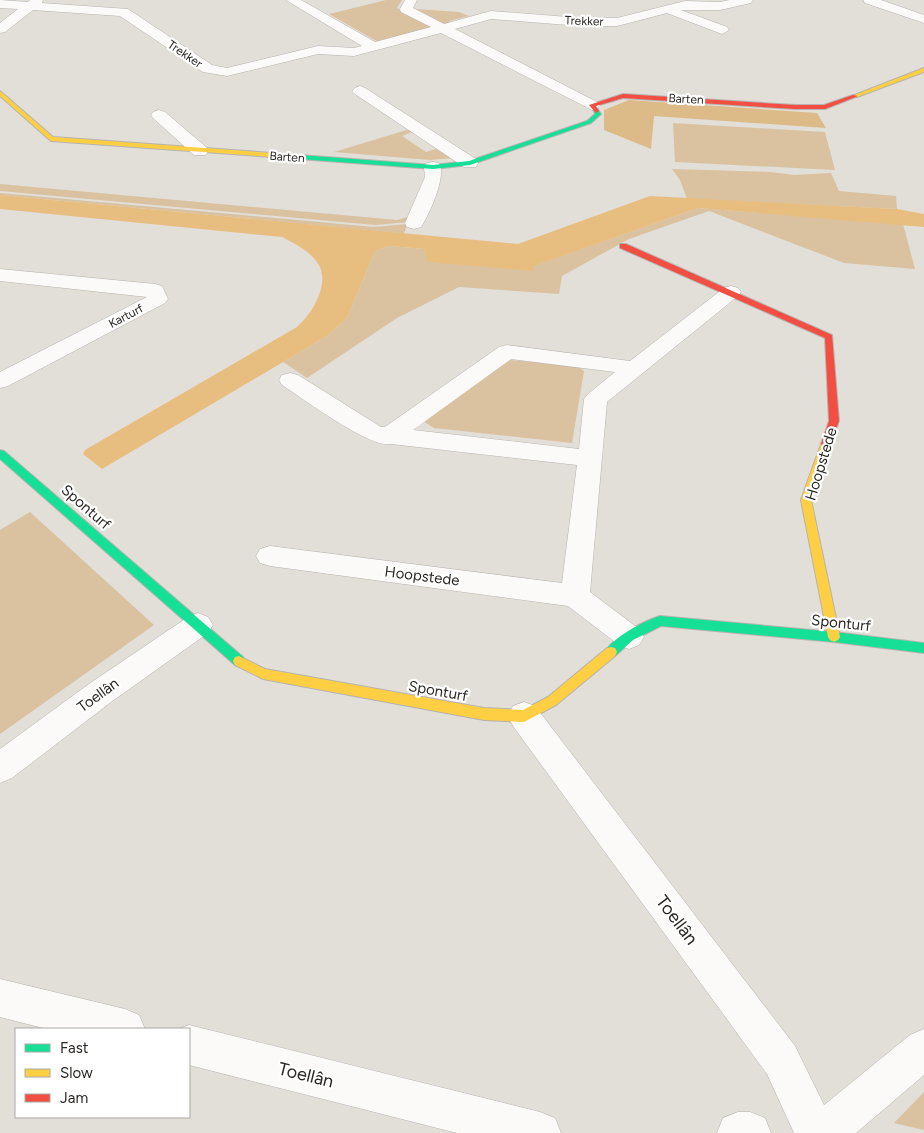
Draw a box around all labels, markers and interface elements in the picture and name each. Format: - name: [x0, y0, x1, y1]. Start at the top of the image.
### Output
- street label: Trekker: [564, 13, 604, 29]
- street label: Trekker: [165, 37, 205, 71]
- street label: Barten: [668, 91, 704, 107]
- street label: Barten: [269, 149, 305, 165]
- street label: Karturf: [106, 301, 146, 331]
- street label: Hoopstede: [801, 425, 841, 503]
- street label: Sponturf: [58, 481, 115, 534]
- street label: Hoopstede: [384, 562, 460, 590]
- street label: Sponturf: [810, 611, 872, 635]
- street label: Toellân: [74, 674, 122, 716]
- street label: Sponturf: [407, 677, 469, 705]
- street label: Toellân: [651, 891, 703, 949]
- legend: [15, 1028, 190, 1118]
- text: Fast: [60, 1039, 89, 1057]
- street label: Toellân: [276, 1058, 336, 1092]
- text: Slow: [60, 1064, 93, 1082]
- text: Jam: [60, 1089, 88, 1107]

